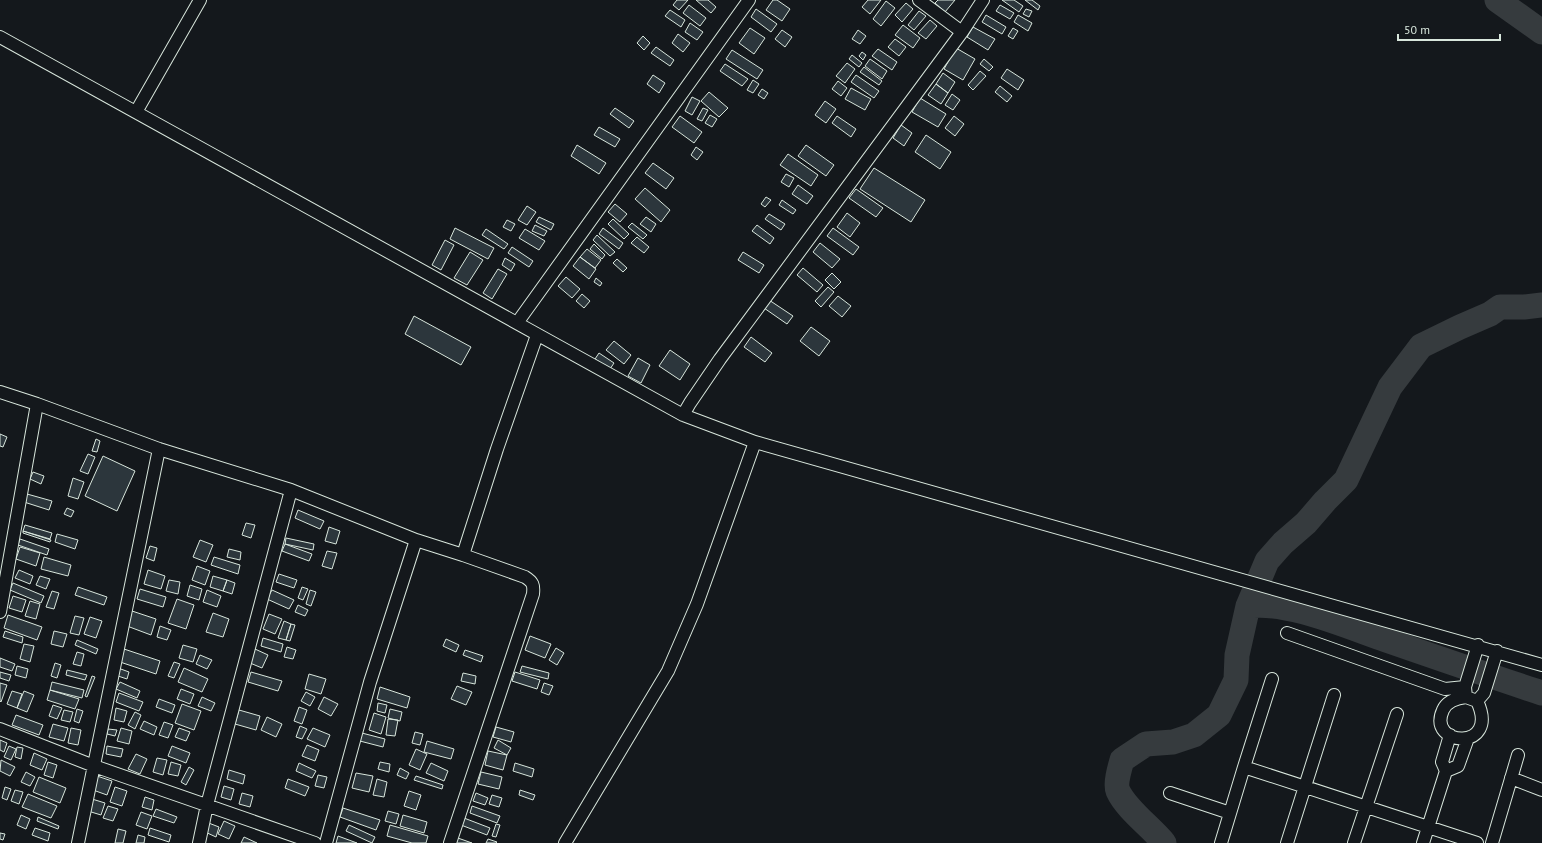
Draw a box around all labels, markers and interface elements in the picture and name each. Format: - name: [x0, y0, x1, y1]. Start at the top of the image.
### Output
- scale bar: [1398, 16, 1500, 42]
- text: 50 m: [1404, 22, 1430, 37]

